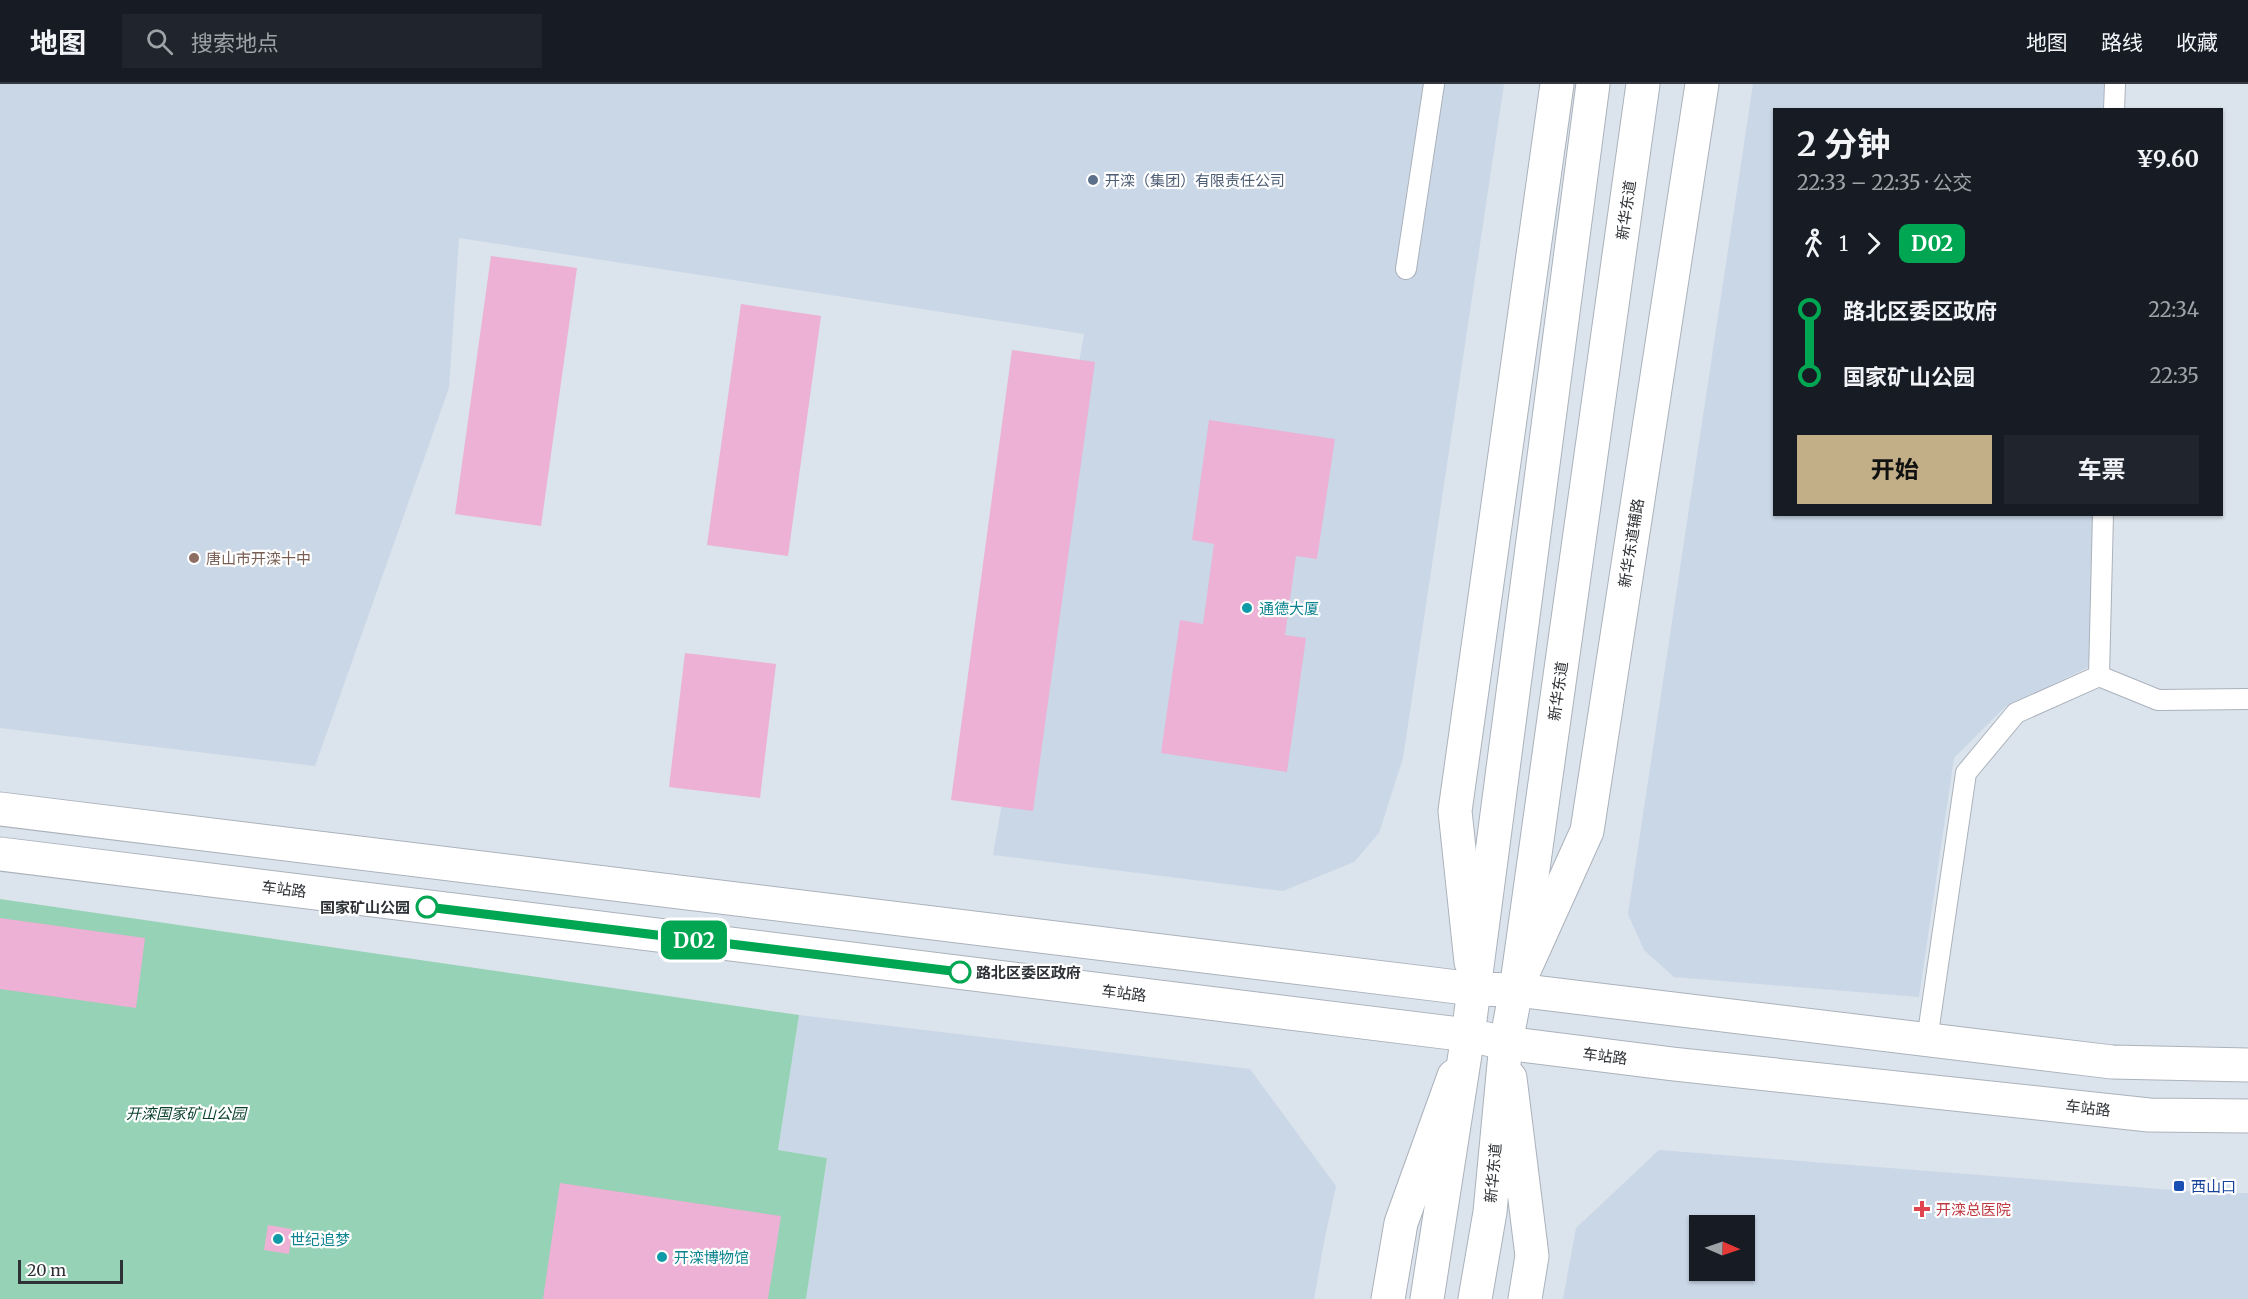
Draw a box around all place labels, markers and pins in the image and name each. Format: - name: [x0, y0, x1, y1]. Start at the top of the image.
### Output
- place label: 开滦（集团）有限责任公司: [1105, 171, 1285, 190]
- marker: 开滦（集团）有限责任公司: [1086, 173, 1100, 187]
- place label: 唐山市开滦十中: [206, 549, 311, 568]
- marker: 唐山市开滦十中: [187, 551, 201, 565]
- place label: 通德大厦: [1259, 599, 1319, 618]
- marker: 通德大厦: [1240, 601, 1254, 615]
- marker: 国家矿山公园: [416, 896, 438, 918]
- place label: 国家矿山公园: [320, 898, 410, 917]
- marker: 路北区委区政府: [949, 961, 971, 983]
- place label: 路北区委区政府: [976, 963, 1081, 982]
- place label: 西山口: [2191, 1177, 2236, 1196]
- marker: 西山口: [2172, 1179, 2186, 1193]
- marker: 开滦总医院: [1913, 1200, 1931, 1218]
- place label: 开滦总医院: [1936, 1200, 2011, 1219]
- place label: 世纪追梦: [290, 1230, 350, 1249]
- marker: 世纪追梦: [271, 1232, 285, 1246]
- place label: 开滦博物馆: [674, 1248, 749, 1267]
- marker: 开滦博物馆: [655, 1250, 669, 1264]

